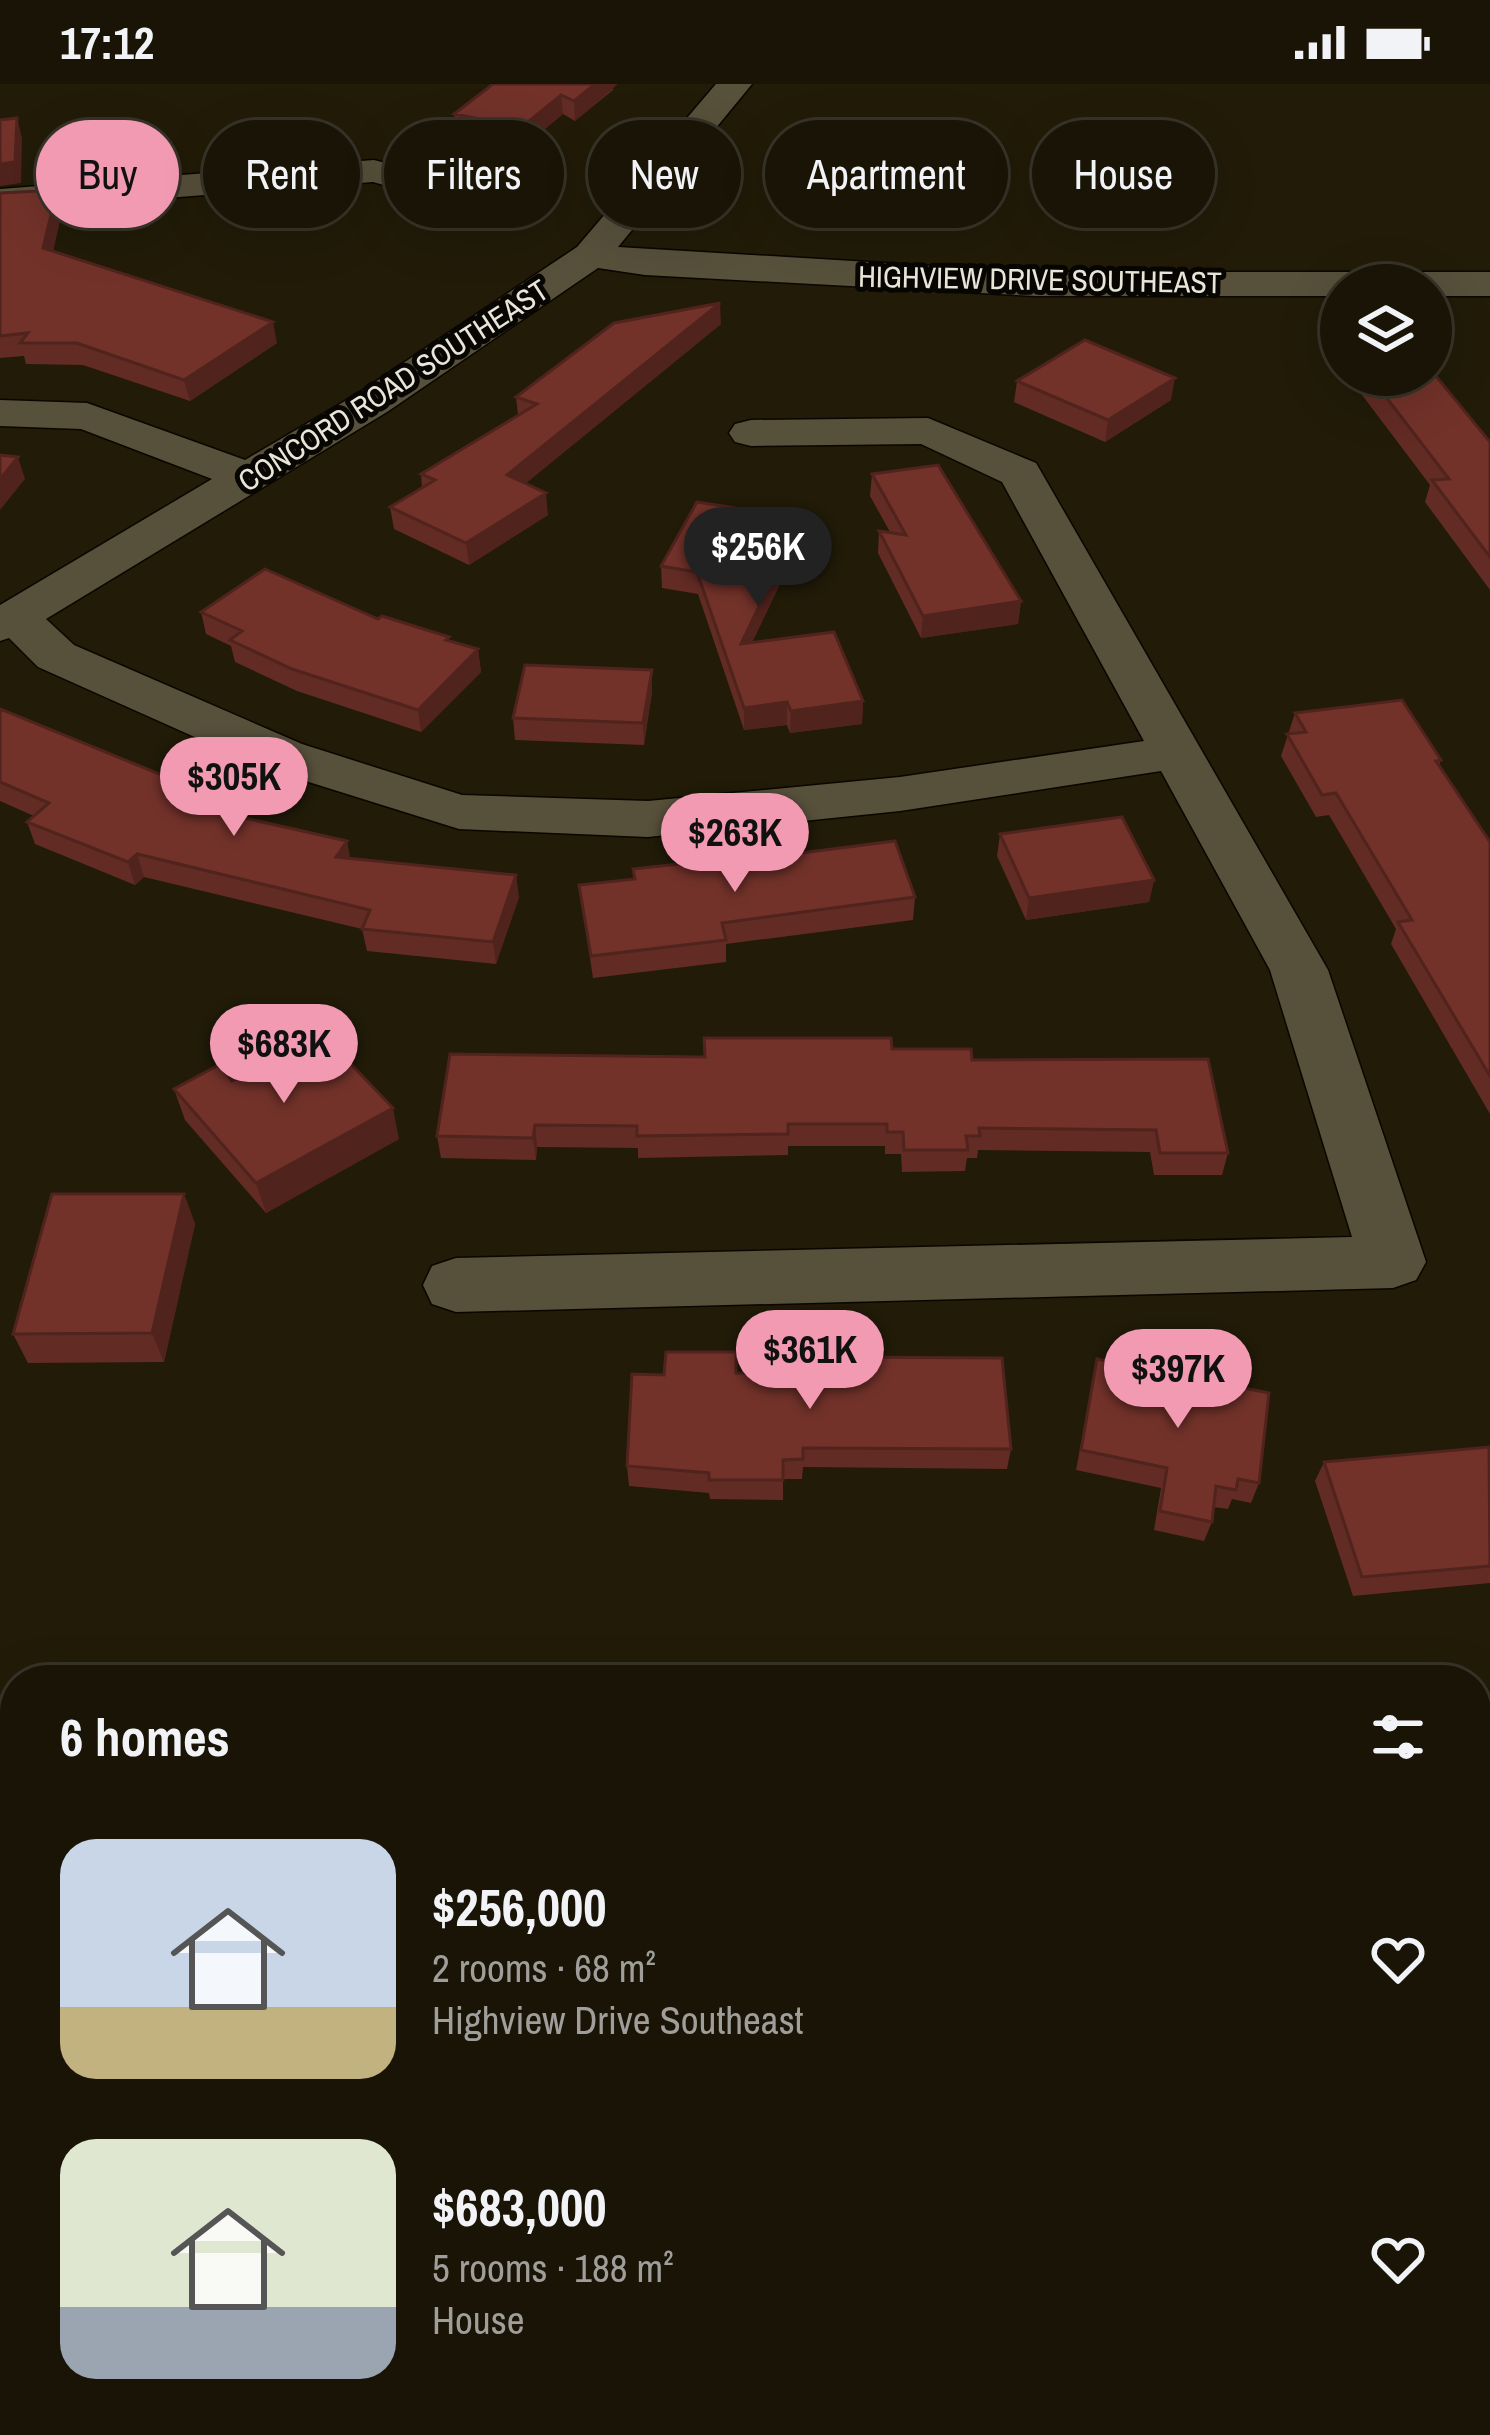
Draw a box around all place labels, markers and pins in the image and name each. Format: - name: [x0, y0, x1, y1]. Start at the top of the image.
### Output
- pin: $256K: [674, 507, 842, 609]
- pin: $305K: [150, 737, 318, 839]
- pin: $263K: [651, 793, 819, 895]
- pin: $683K: [200, 1004, 368, 1106]
- pin: $361K: [726, 1310, 894, 1412]
- pin: $397K: [1094, 1329, 1262, 1431]

